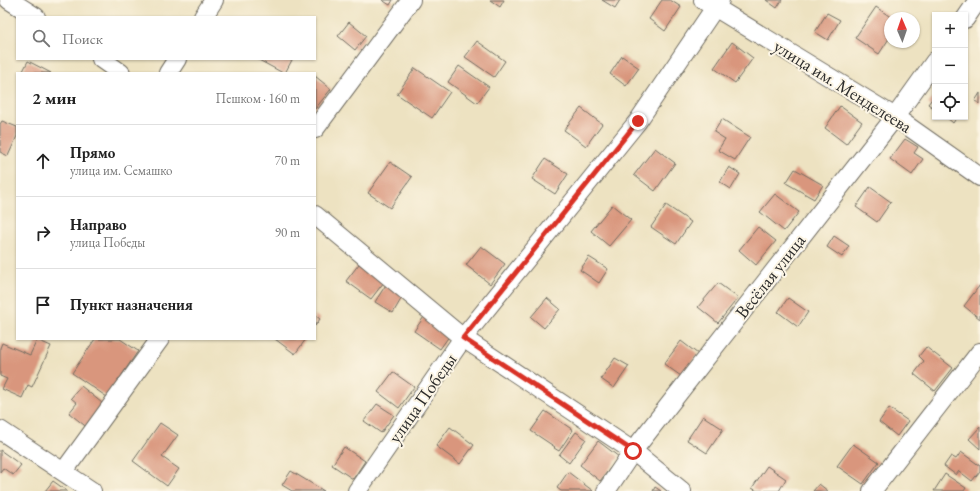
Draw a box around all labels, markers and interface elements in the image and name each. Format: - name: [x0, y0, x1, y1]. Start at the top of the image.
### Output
- north arrow: [884, 12, 920, 48]
- map controls: [932, 12, 968, 120]
- button: +: [932, 12, 968, 48]
- search box: [16, 16, 316, 60]
- icon: search: [30, 27, 52, 49]
- text: Поиск: [62, 29, 103, 48]
- street label: улица им. Менделеева: [770, 34, 917, 138]
- button: −: [932, 48, 968, 84]
- button: locate: [932, 84, 968, 120]
- text: 2 мин: [32, 87, 76, 109]
- text: Пешком · 160 m: [216, 90, 300, 107]
- route end: [629, 112, 647, 130]
- text: Прямо: [70, 143, 115, 162]
- icon: ahead: [32, 150, 54, 172]
- text: 70 m: [275, 152, 300, 169]
- text: улица им. Семашко: [70, 162, 173, 179]
- text: Направо: [70, 215, 127, 234]
- icon: right: [32, 222, 54, 244]
- text: 90 m: [275, 224, 300, 241]
- street label: Весёлая улица: [730, 229, 811, 323]
- text: улица Победы: [70, 234, 145, 251]
- icon: arrive: [32, 294, 54, 316]
- text: Пункт назначения: [70, 295, 193, 314]
- street label: улица Победы: [383, 349, 461, 447]
- route start: [624, 442, 642, 460]

